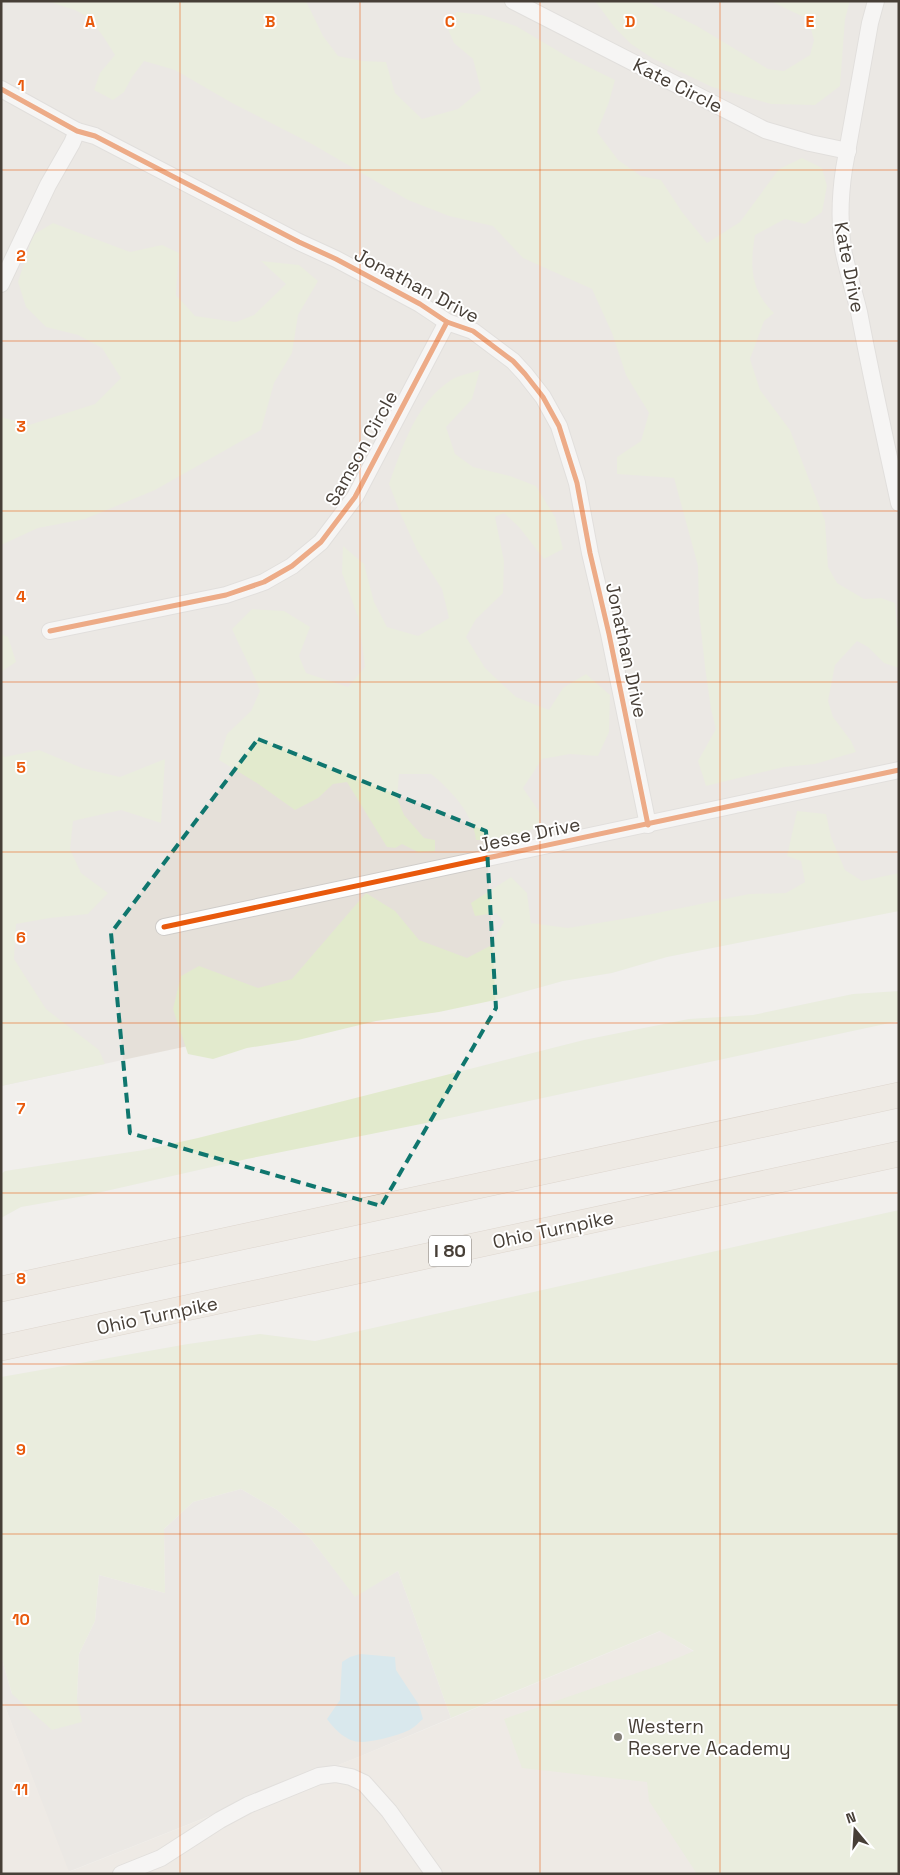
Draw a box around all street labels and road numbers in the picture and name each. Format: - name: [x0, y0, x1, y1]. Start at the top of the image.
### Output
- street label: Kate Circle: [629, 52, 727, 119]
- street label: Kate Drive: [828, 220, 871, 315]
- street label: Jonathan Drive: [350, 242, 483, 329]
- street label: Samson Circle: [319, 386, 403, 510]
- street label: Jonathan Drive: [600, 580, 653, 720]
- street label: Jesse Drive: [476, 811, 582, 857]
- street label: Ohio Turnpike: [490, 1204, 616, 1255]
- road number: I 80: [429, 1236, 471, 1266]
- street label: Ohio Turnpike: [94, 1290, 220, 1341]

